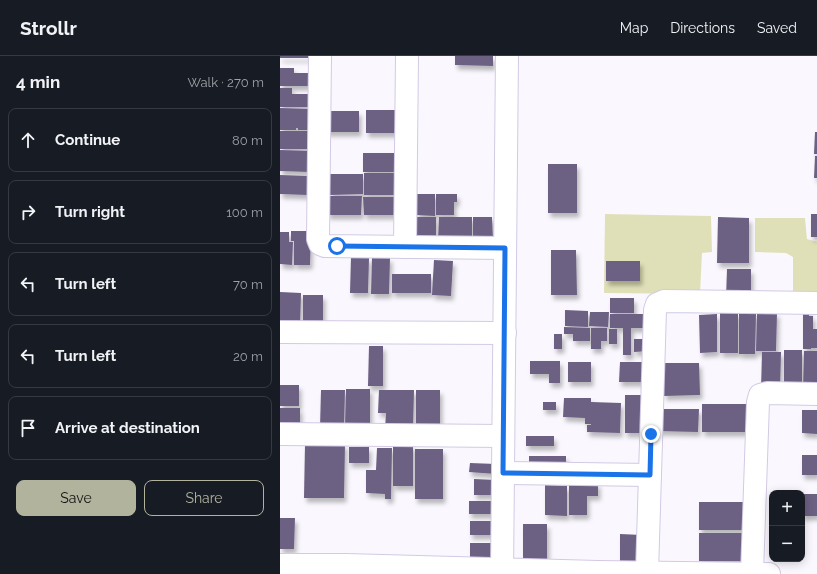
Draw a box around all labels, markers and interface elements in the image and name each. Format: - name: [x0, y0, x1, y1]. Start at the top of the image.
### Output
- text: Strollr: [20, 17, 77, 39]
- text: Map: [620, 20, 648, 36]
- text: Directions: [670, 20, 735, 36]
- text: Saved: [757, 20, 797, 36]
- text: 4 min: [16, 72, 60, 92]
- text: Walk · 270 m: [188, 75, 264, 90]
- icon: ahead: [17, 129, 39, 151]
- text: Continue: [55, 131, 120, 149]
- text: 80 m: [232, 133, 263, 148]
- icon: right: [17, 201, 39, 223]
- text: Turn right: [55, 203, 125, 221]
- text: 100 m: [226, 205, 263, 220]
- route start: [328, 237, 346, 255]
- icon: left: [17, 273, 39, 295]
- text: Turn left: [55, 275, 116, 293]
- text: 70 m: [233, 277, 263, 292]
- icon: left: [17, 345, 39, 367]
- text: Turn left: [55, 347, 116, 365]
- text: 20 m: [233, 349, 263, 364]
- icon: arrive: [17, 417, 39, 439]
- text: Arrive at destination: [55, 419, 200, 437]
- route end: [642, 425, 660, 443]
- button: Save: [16, 480, 136, 516]
- button: Share: [144, 480, 264, 516]
- map controls: [769, 490, 805, 562]
- button: +: [769, 490, 805, 526]
- button: −: [769, 526, 805, 562]

